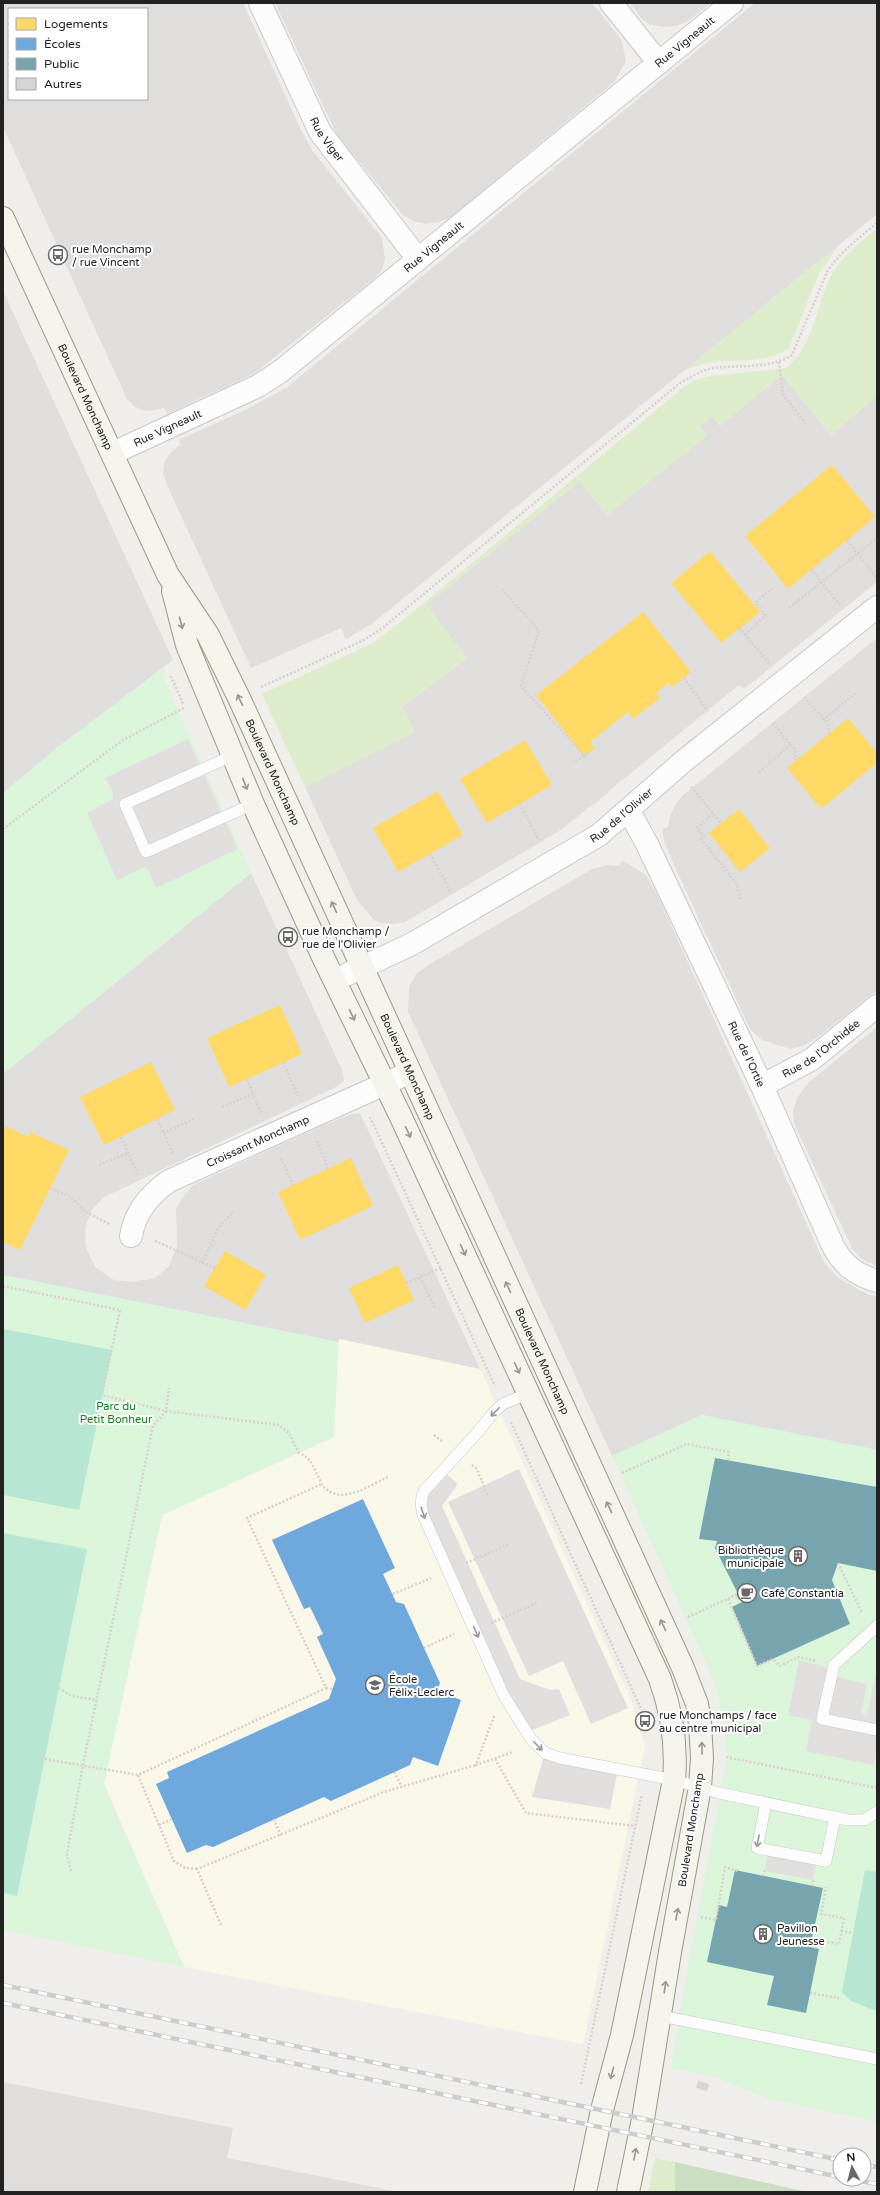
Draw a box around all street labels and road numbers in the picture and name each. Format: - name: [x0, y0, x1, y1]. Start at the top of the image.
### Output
- street label: Rue Vigneault: [652, 13, 717, 70]
- street label: Rue Viger: [307, 115, 347, 165]
- street label: Rue Vigneault: [401, 218, 466, 275]
- street label: Boulevard Monchamp: [56, 342, 116, 452]
- street label: Rue Vigneault: [131, 406, 204, 449]
- street label: Boulevard Monchamp: [243, 717, 303, 827]
- street label: Rue de l'Olivier: [587, 784, 656, 845]
- street label: Boulevard Monchamp: [378, 1011, 438, 1122]
- street label: Rue de l'Orchidée: [780, 1016, 862, 1080]
- street label: Rue de l'Ortie: [726, 1019, 768, 1089]
- street label: Croissant Monchamp: [204, 1112, 311, 1170]
- street label: Boulevard Monchamp: [513, 1306, 573, 1416]
- street label: Boulevard Monchamp: [676, 1772, 706, 1888]

